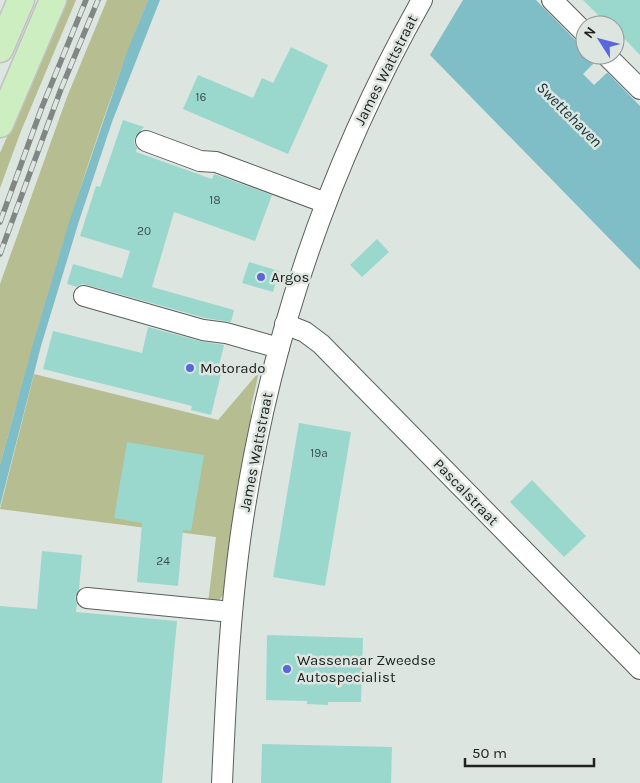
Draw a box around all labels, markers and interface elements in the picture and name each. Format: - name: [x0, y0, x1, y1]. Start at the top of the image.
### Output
- street label: James Wattstraat: [351, 12, 422, 128]
- north arrow: [575, 15, 625, 65]
- text: N: [580, 24, 600, 42]
- water label: Swettehaven: [533, 78, 606, 151]
- house number: 16: [196, 90, 207, 104]
- house number: 18: [209, 193, 221, 207]
- house number: 20: [137, 224, 151, 238]
- place label: Argos: [271, 268, 309, 286]
- marker: Argos: [255, 271, 267, 283]
- place label: Motorado: [200, 359, 266, 377]
- marker: Motorado: [184, 362, 196, 374]
- street label: James Wattstraat: [236, 391, 276, 513]
- house number: 19a: [310, 446, 328, 460]
- street label: Pascalstraat: [430, 455, 503, 529]
- house number: 24: [156, 554, 170, 568]
- place label: Wassenaar Zweedse Autospecialist: [297, 651, 436, 686]
- marker: Wassenaar Zweedse Autospecialist: [281, 663, 293, 675]
- scale bar: [465, 736, 594, 768]
- text: 50 m: [472, 744, 507, 762]

